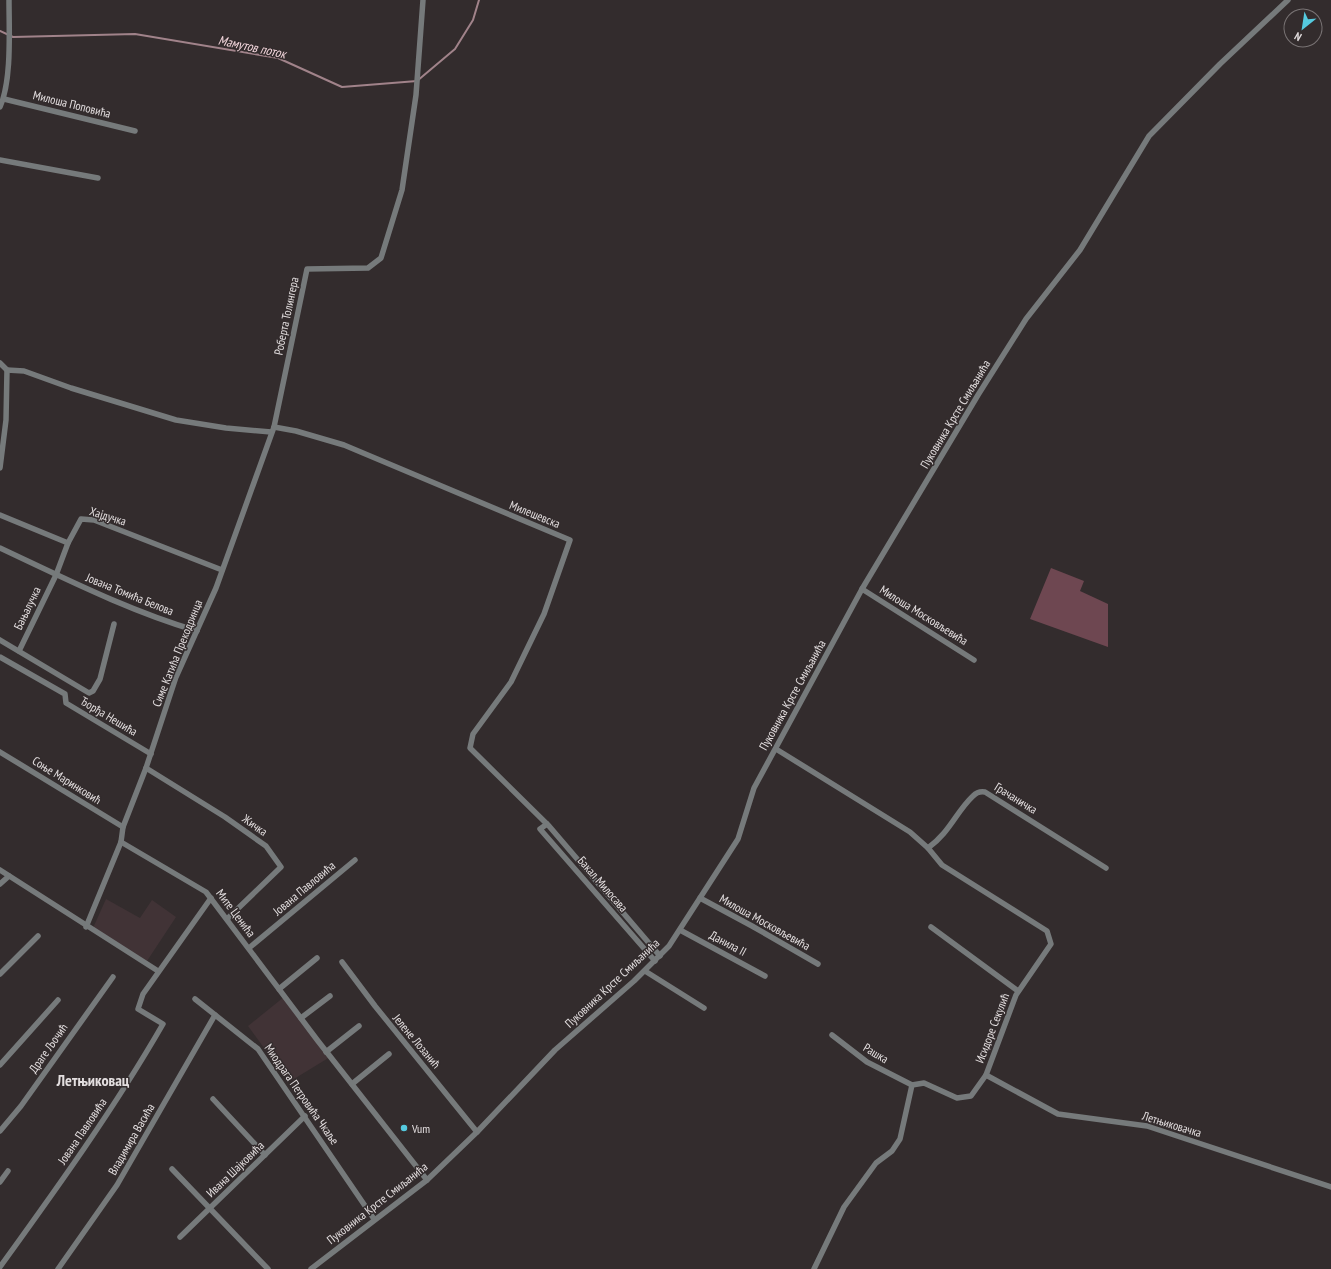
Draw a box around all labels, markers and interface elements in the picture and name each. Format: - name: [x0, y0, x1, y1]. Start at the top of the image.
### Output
- north arrow: [1283, 8, 1323, 48]
- text: N: [1292, 29, 1304, 44]
- water label: Мамутов поток: [217, 32, 289, 63]
- street label: Милоша Поповића: [32, 87, 113, 121]
- street label: Роберта Толингера: [270, 275, 302, 356]
- street label: Пуковника Крсте Смиљанића: [917, 357, 993, 471]
- street label: Милешевска: [507, 497, 563, 531]
- street label: Хајдучка: [88, 503, 128, 529]
- street label: Јована Томића Белова: [83, 569, 176, 618]
- street label: Милоша Московљевића: [877, 582, 971, 648]
- street label: Бањалучка: [10, 584, 44, 632]
- street label: Симе Катића Прекодринца: [149, 597, 205, 709]
- street label: Пуковника Крсте Смиљанића: [755, 637, 829, 753]
- street label: Ђорђа Нешића: [78, 693, 140, 739]
- street label: Соње Маринковић: [30, 753, 104, 807]
- street label: Грачаничка: [992, 779, 1040, 817]
- street label: Жичка: [239, 810, 271, 839]
- street label: Бакал Милосава: [575, 853, 631, 915]
- street label: Јована Павловића: [269, 858, 338, 919]
- street label: Мите Ценића: [213, 886, 259, 940]
- street label: Милоша Московљевића: [717, 891, 813, 953]
- street label: Данила II: [707, 927, 749, 959]
- street label: Пуковника Крсте Смиљанића: [562, 935, 663, 1031]
- street label: Исидоре Секулић: [972, 991, 1012, 1065]
- street label: Јелене Лозанић: [389, 1010, 444, 1071]
- street label: Драге Љочић: [26, 1020, 70, 1076]
- street label: Рашка: [861, 1040, 891, 1066]
- street label: Миодрага Петровића Чкаље: [261, 1041, 343, 1147]
- district label: Летњиковац: [56, 1070, 130, 1090]
- street label: Јована Павловића: [54, 1095, 110, 1168]
- street label: Владимира Васића: [104, 1100, 158, 1177]
- street label: Летњиковачка: [1140, 1108, 1204, 1140]
- place label: Vum: [411, 1121, 430, 1136]
- marker: Vum: [399, 1123, 409, 1133]
- street label: Ивана Шајковића: [203, 1138, 267, 1200]
- street label: Пуковника Крсте Смиљанића: [324, 1159, 431, 1247]

